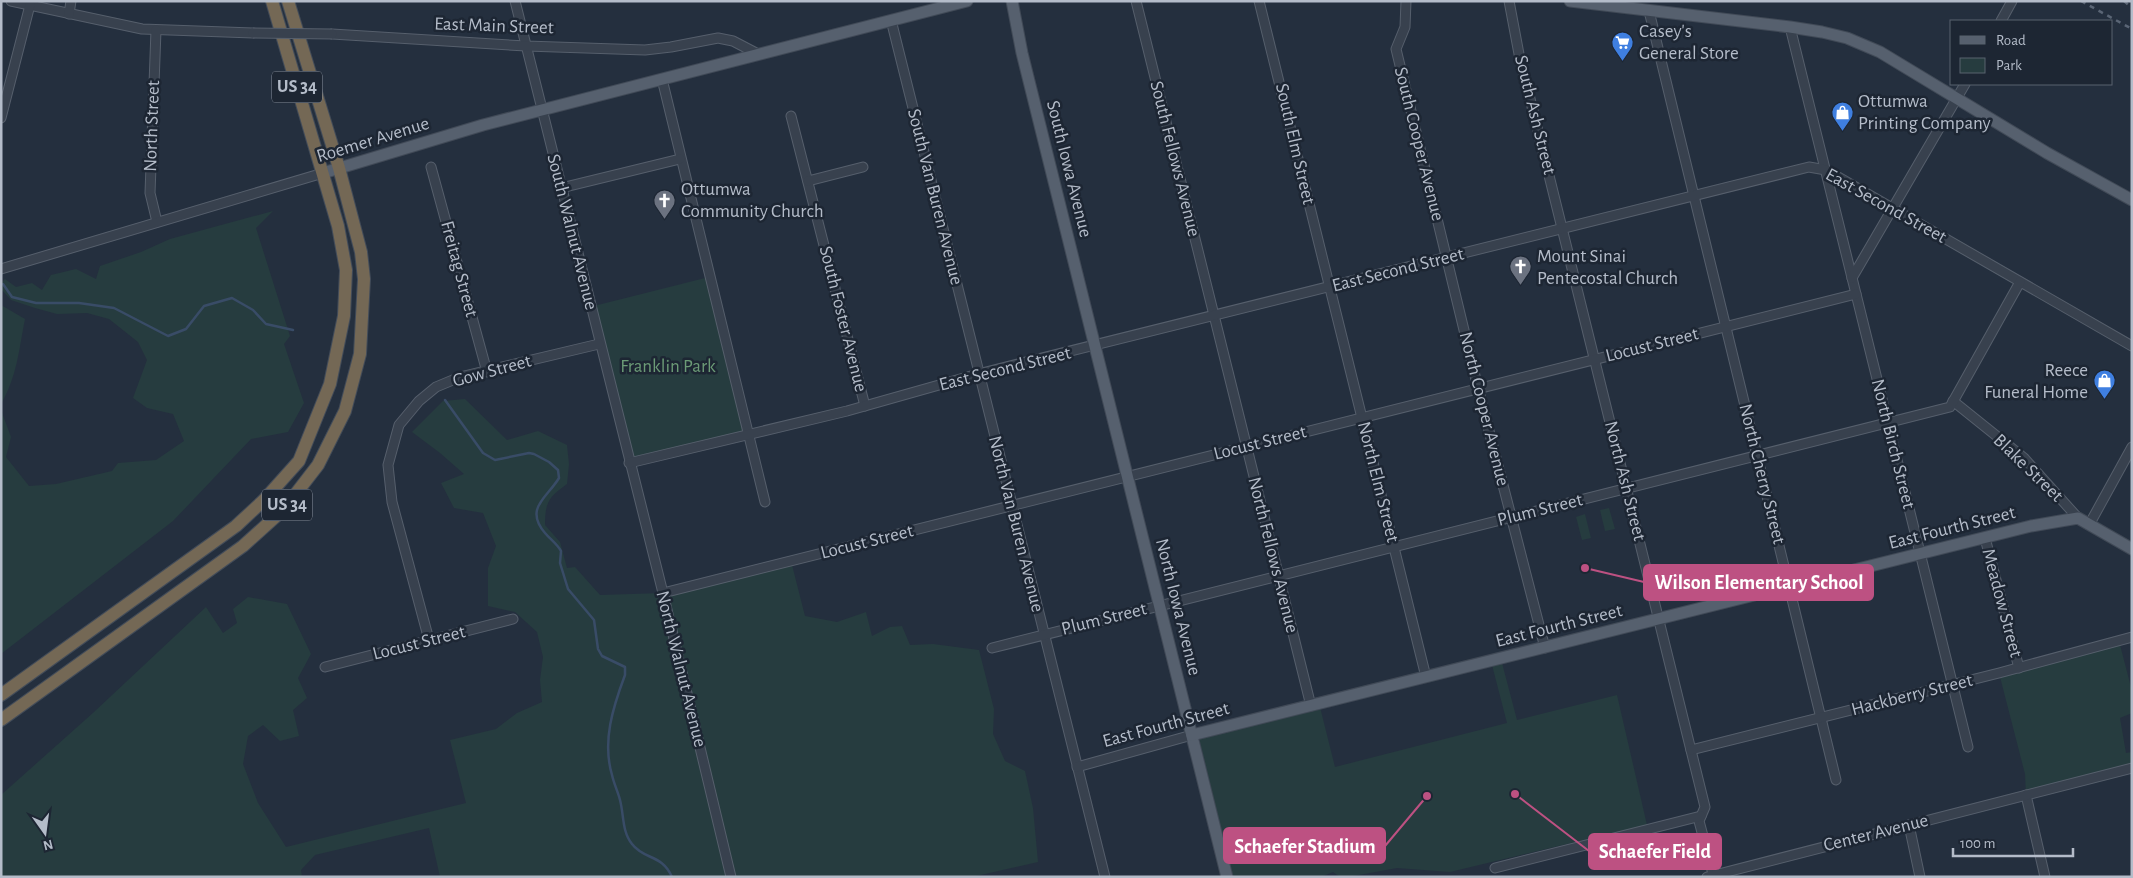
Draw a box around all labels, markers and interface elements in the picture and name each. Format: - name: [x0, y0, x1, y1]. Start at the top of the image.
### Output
- street label: East Main Street: [434, 14, 554, 38]
- legend: [1950, 20, 2113, 85]
- place label: Casey's General Store: [1639, 22, 1739, 63]
- supermarket icon: Casey's General Store: [1611, 30, 1635, 61]
- text: Road: [1996, 33, 2026, 48]
- street label: South Ash Street: [1511, 53, 1559, 177]
- text: Park: [1996, 58, 2022, 73]
- street label: South Cooper Avenue: [1391, 65, 1447, 223]
- road number: US 34: [272, 72, 322, 102]
- street label: South Fellows Avenue: [1146, 79, 1204, 239]
- street label: North Street: [141, 80, 163, 172]
- street label: South Elm Street: [1272, 82, 1318, 206]
- place label: Ottumwa Printing Company: [1858, 92, 1991, 133]
- street label: South Iowa Avenue: [1043, 99, 1095, 239]
- shop icon: Ottumwa Printing Company: [1830, 100, 1854, 131]
- street label: South Van Buren Avenue: [904, 107, 966, 287]
- street label: Roemer Avenue: [314, 114, 432, 166]
- street label: South Walnut Avenue: [543, 152, 601, 312]
- street label: East Second Street: [1822, 165, 1950, 247]
- place label: Ottumwa Community Church: [681, 180, 824, 221]
- church icon: Ottumwa Community Church: [653, 188, 677, 219]
- street label: Freitag Street: [437, 219, 481, 319]
- street label: South Foster Avenue: [816, 244, 870, 394]
- street label: East Second Street: [1330, 244, 1466, 296]
- place label: Mount Sinai Pentecostal Church: [1537, 247, 1678, 288]
- church icon: Mount Sinai Pentecostal Church: [1509, 255, 1533, 286]
- street label: Locust Street: [1604, 324, 1700, 366]
- street label: North Cooper Avenue: [1456, 330, 1512, 488]
- street label: East Second Street: [937, 343, 1073, 395]
- street label: Gow Street: [451, 351, 533, 391]
- park label: Franklin Park: [620, 357, 716, 376]
- place label: Reece Funeral Home: [1984, 361, 2088, 402]
- shop icon: Reece Funeral Home: [2092, 369, 2116, 400]
- street label: North Birch Street: [1868, 377, 1918, 511]
- street label: North Cherry Street: [1735, 402, 1789, 546]
- street label: North Ash Street: [1601, 419, 1649, 543]
- street label: North Elm Street: [1354, 420, 1402, 544]
- street label: Locust Street: [1212, 422, 1308, 464]
- street label: Blake Street: [1990, 430, 2066, 506]
- street label: North Van Buren Avenue: [985, 434, 1047, 614]
- street label: North Fellows Avenue: [1244, 475, 1302, 635]
- road number: US 34: [262, 490, 312, 520]
- street label: Plum Street: [1495, 490, 1585, 530]
- street label: East Fourth Street: [1887, 503, 2017, 553]
- street label: Locust Street: [819, 521, 915, 563]
- street label: North Iowa Avenue: [1152, 537, 1204, 677]
- street label: Meadow Street: [1978, 547, 2026, 659]
- callout: Wilson Elementary School: [1644, 565, 1873, 600]
- text: Wilson Elementary School: [1654, 573, 1864, 593]
- street label: North Walnut Avenue: [652, 589, 710, 749]
- street label: Plum Street: [1059, 599, 1149, 639]
- street label: East Fourth Street: [1494, 601, 1624, 651]
- street label: Locust Street: [371, 622, 467, 664]
- street label: Hackberry Street: [1849, 671, 1975, 719]
- street label: East Fourth Street: [1101, 699, 1231, 751]
- north arrow: [20, 808, 70, 858]
- street label: Center Avenue: [1822, 811, 1930, 855]
- scale bar: [1953, 826, 2073, 858]
- callout: Schaefer Stadium: [1224, 828, 1385, 863]
- callout: Schaefer Field: [1589, 834, 1721, 869]
- text: 100 m: [1960, 836, 1995, 851]
- text: N: [41, 837, 54, 853]
- text: Schaefer Stadium: [1234, 837, 1376, 857]
- text: Schaefer Field: [1599, 842, 1712, 862]

